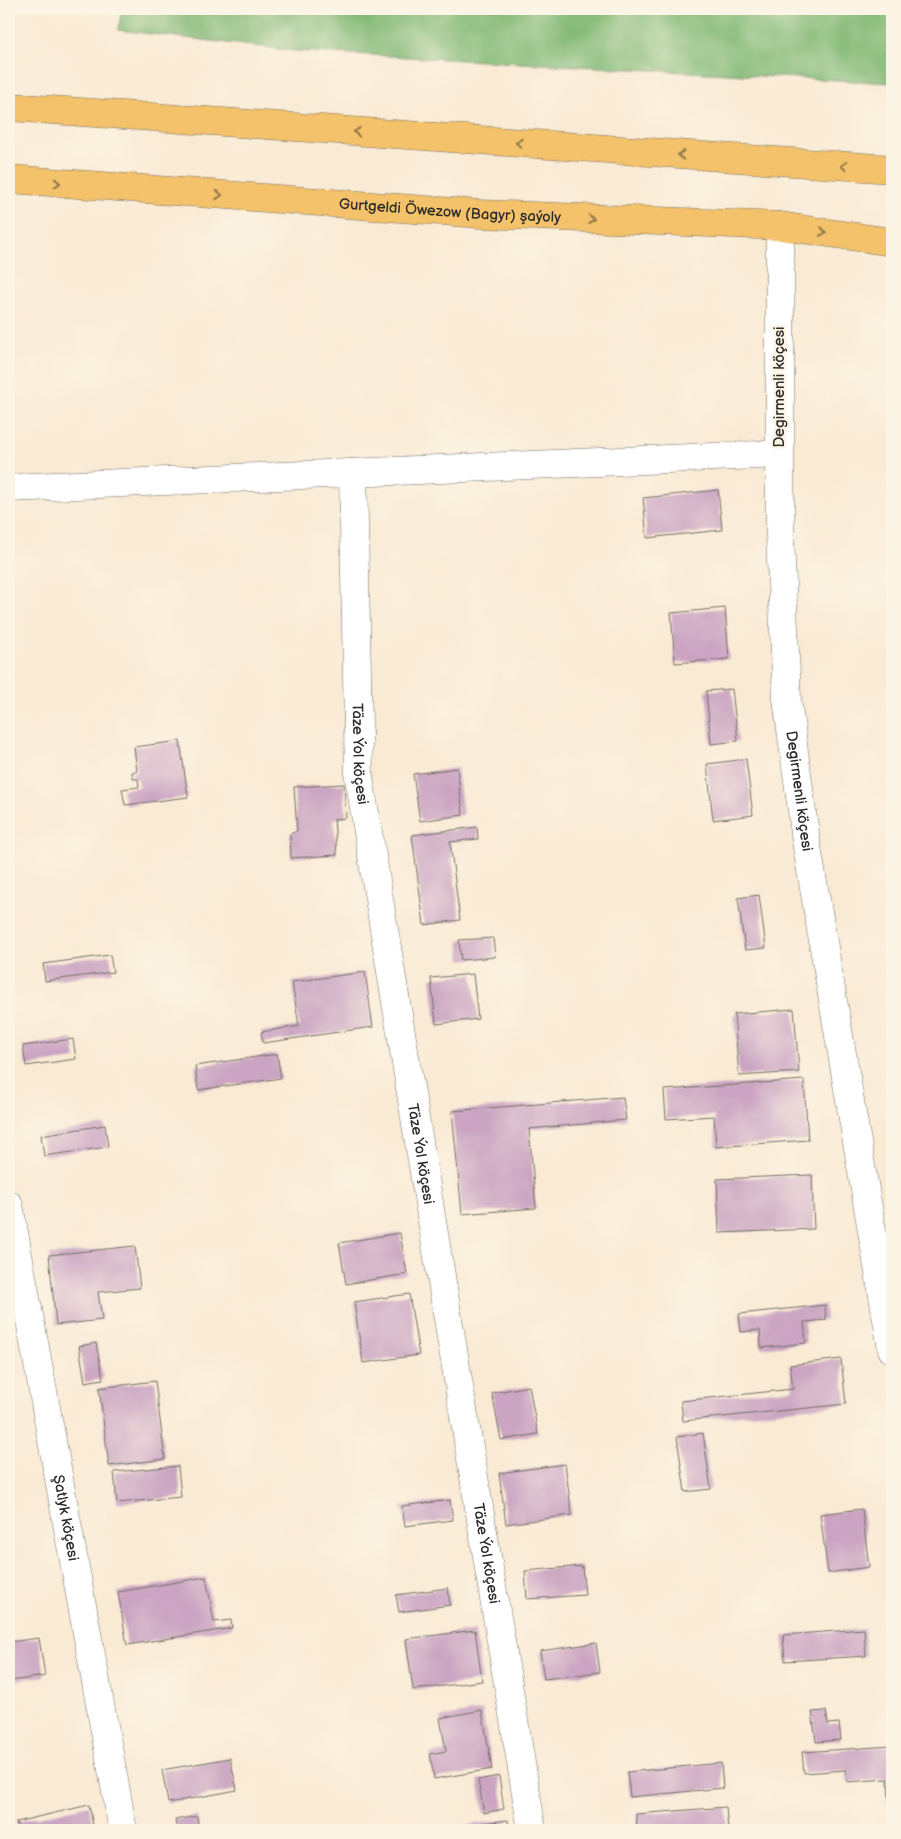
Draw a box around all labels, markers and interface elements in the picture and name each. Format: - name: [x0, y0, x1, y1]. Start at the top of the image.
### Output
- one-way arrow: [353, 126, 361, 137]
- one-way arrow: [515, 138, 523, 149]
- one-way arrow: [677, 149, 685, 160]
- one-way arrow: [839, 160, 847, 171]
- one-way arrow: [54, 177, 62, 188]
- one-way arrow: [216, 189, 224, 200]
- street label: Gurtgeldi Öwezow (Bagyr) şaýoly: [338, 194, 561, 227]
- one-way arrow: [587, 213, 595, 224]
- one-way arrow: [819, 227, 827, 237]
- street label: Degirmenli köçesi: [770, 326, 789, 448]
- street label: Täze Ýol köçesi: [348, 703, 372, 806]
- street label: Degirmenli köçesi: [781, 730, 817, 853]
- street label: Täze Ýol köçesi: [403, 1102, 438, 1206]
- street label: Şatlyk köçesi: [48, 1473, 83, 1563]
- street label: Täze Ýol köçesi: [468, 1502, 504, 1605]

